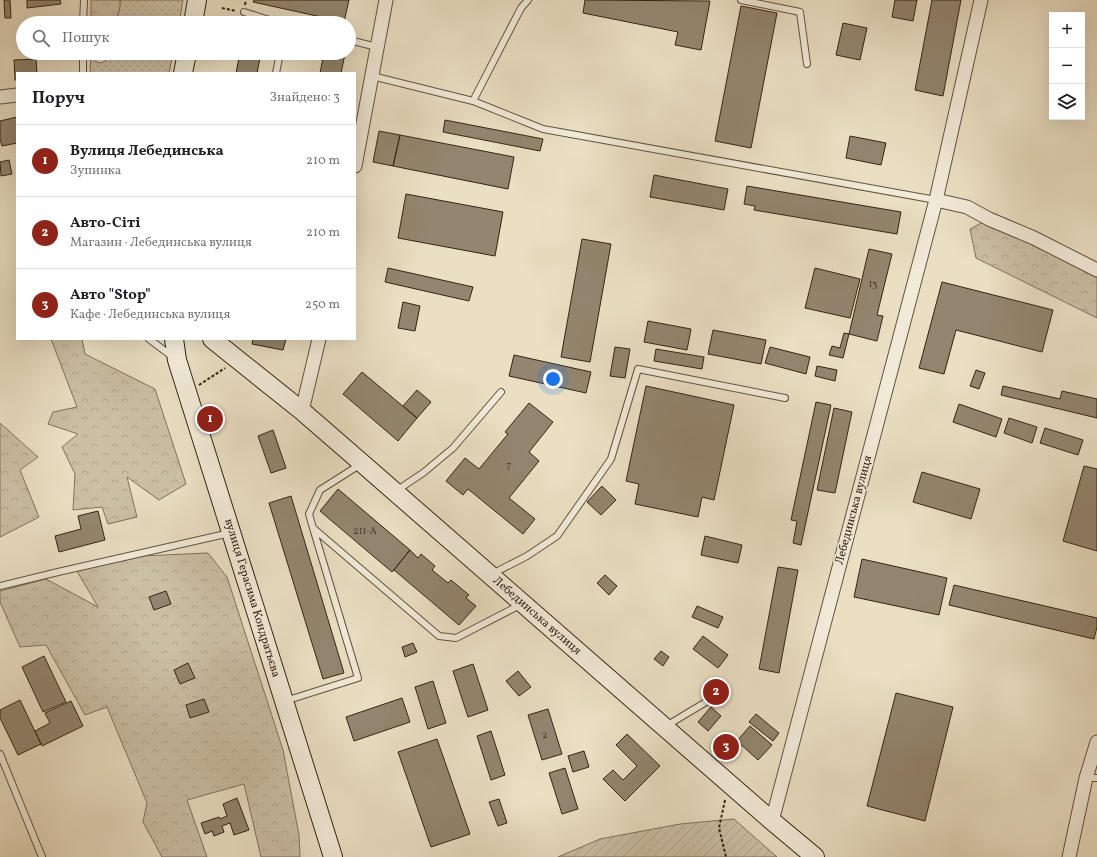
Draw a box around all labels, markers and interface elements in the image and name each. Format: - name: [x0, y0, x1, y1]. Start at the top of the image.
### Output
- map controls: [1049, 12, 1085, 120]
- button: +: [1049, 12, 1085, 48]
- search box: [16, 16, 356, 60]
- icon: search: [30, 27, 52, 49]
- text: Пошук: [62, 28, 110, 49]
- button: −: [1049, 48, 1085, 84]
- button: layers: [1049, 84, 1085, 120]
- text: Поруч: [32, 87, 85, 110]
- text: Знайдено: 3: [270, 89, 340, 107]
- text: Вулиця Лебединська: [70, 141, 224, 162]
- text: 1: [42, 152, 48, 170]
- text: 210 m: [306, 152, 340, 170]
- text: Зупинка: [70, 162, 121, 180]
- text: Авто-Сіті: [70, 213, 141, 234]
- text: 2: [42, 224, 48, 242]
- text: 210 m: [306, 224, 340, 242]
- text: Магазин · Лебединська вулиця: [70, 234, 252, 252]
- house number: 13: [868, 277, 878, 291]
- text: Авто "Stop": [70, 285, 151, 306]
- text: 3: [42, 296, 48, 314]
- text: 250 m: [305, 296, 340, 314]
- text: Кафе · Лебединська вулиця: [70, 306, 230, 324]
- your location: [543, 369, 563, 389]
- pin: 1: [197, 404, 223, 434]
- street label: Лебединська вулиця: [832, 454, 876, 566]
- house number: 7: [507, 458, 512, 472]
- street label: вулиця Герасима Кондратьєва: [220, 517, 284, 679]
- house number: 211-А: [353, 524, 377, 538]
- street label: Лебединська вулиця: [489, 573, 585, 659]
- pin: 2: [703, 677, 729, 707]
- house number: 2: [542, 728, 548, 742]
- pin: 3: [713, 732, 739, 762]

